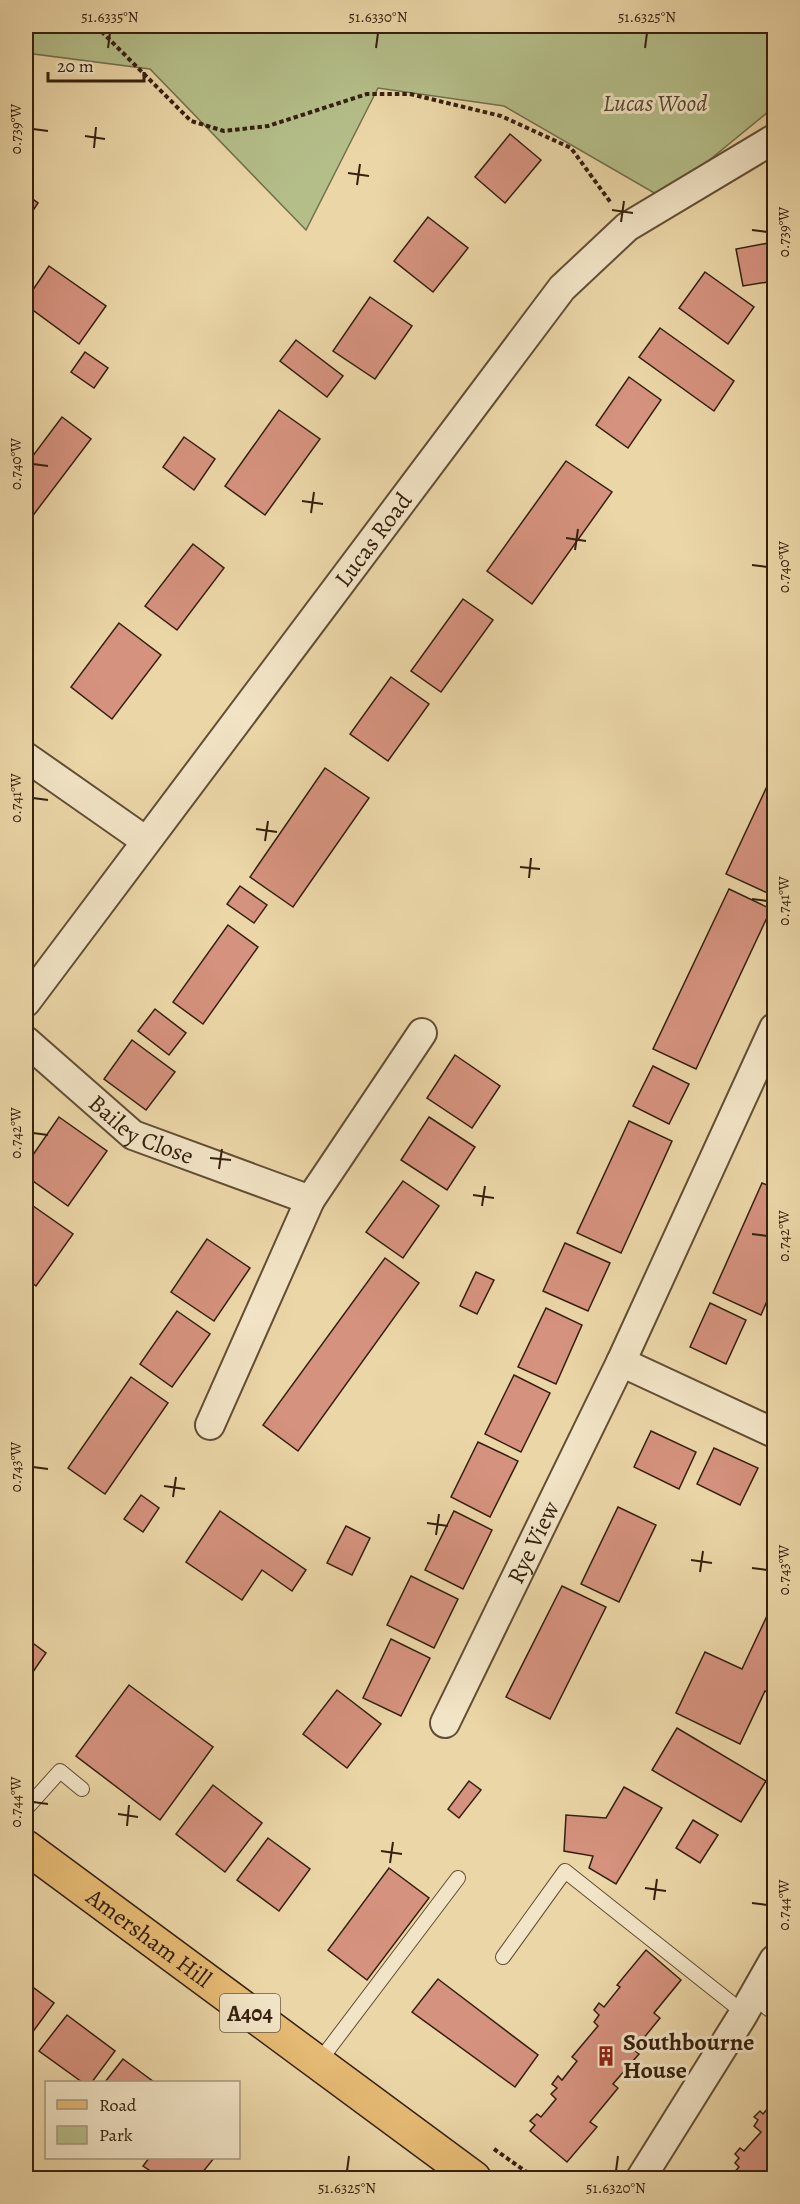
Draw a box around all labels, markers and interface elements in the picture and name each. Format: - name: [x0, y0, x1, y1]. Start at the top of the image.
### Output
- text: 51.6335°N: [81, 7, 139, 27]
- text: 51.6330°N: [349, 7, 408, 27]
- text: 51.6325°N: [618, 7, 676, 27]
- scale bar: [48, 45, 144, 83]
- text: 20 m: [57, 54, 94, 78]
- park label: Lucas Wood: [603, 87, 707, 119]
- text: 0.739°W: [6, 104, 26, 154]
- text: 0.739°W: [774, 207, 794, 257]
- text: 0.740°W: [6, 438, 26, 490]
- street label: Lucas Road: [327, 486, 419, 594]
- text: 0.740°W: [774, 541, 794, 593]
- text: 0.741°W: [6, 773, 26, 823]
- text: 0.741°W: [774, 876, 794, 926]
- street label: Bailey Close: [82, 1087, 198, 1172]
- text: 0.742°W: [6, 1107, 26, 1159]
- text: 0.742°W: [774, 1210, 794, 1262]
- text: 0.743°W: [6, 1442, 26, 1492]
- street label: Rye View: [499, 1496, 567, 1589]
- text: 0.743°W: [774, 1545, 794, 1595]
- text: 0.744°W: [6, 1777, 26, 1827]
- street label: Amersham Hill: [79, 1880, 218, 1995]
- text: 0.744°W: [774, 1880, 794, 1930]
- road number: A404: [220, 1994, 280, 2032]
- place label: Southbourne House: [623, 2026, 754, 2086]
- building icon: Southbourne House: [594, 2044, 618, 2068]
- legend: [45, 2081, 240, 2159]
- text: Road: [99, 2093, 137, 2117]
- text: Park: [99, 2123, 133, 2147]
- text: 51.6325°N: [318, 2178, 376, 2198]
- text: 51.6320°N: [586, 2178, 646, 2198]

